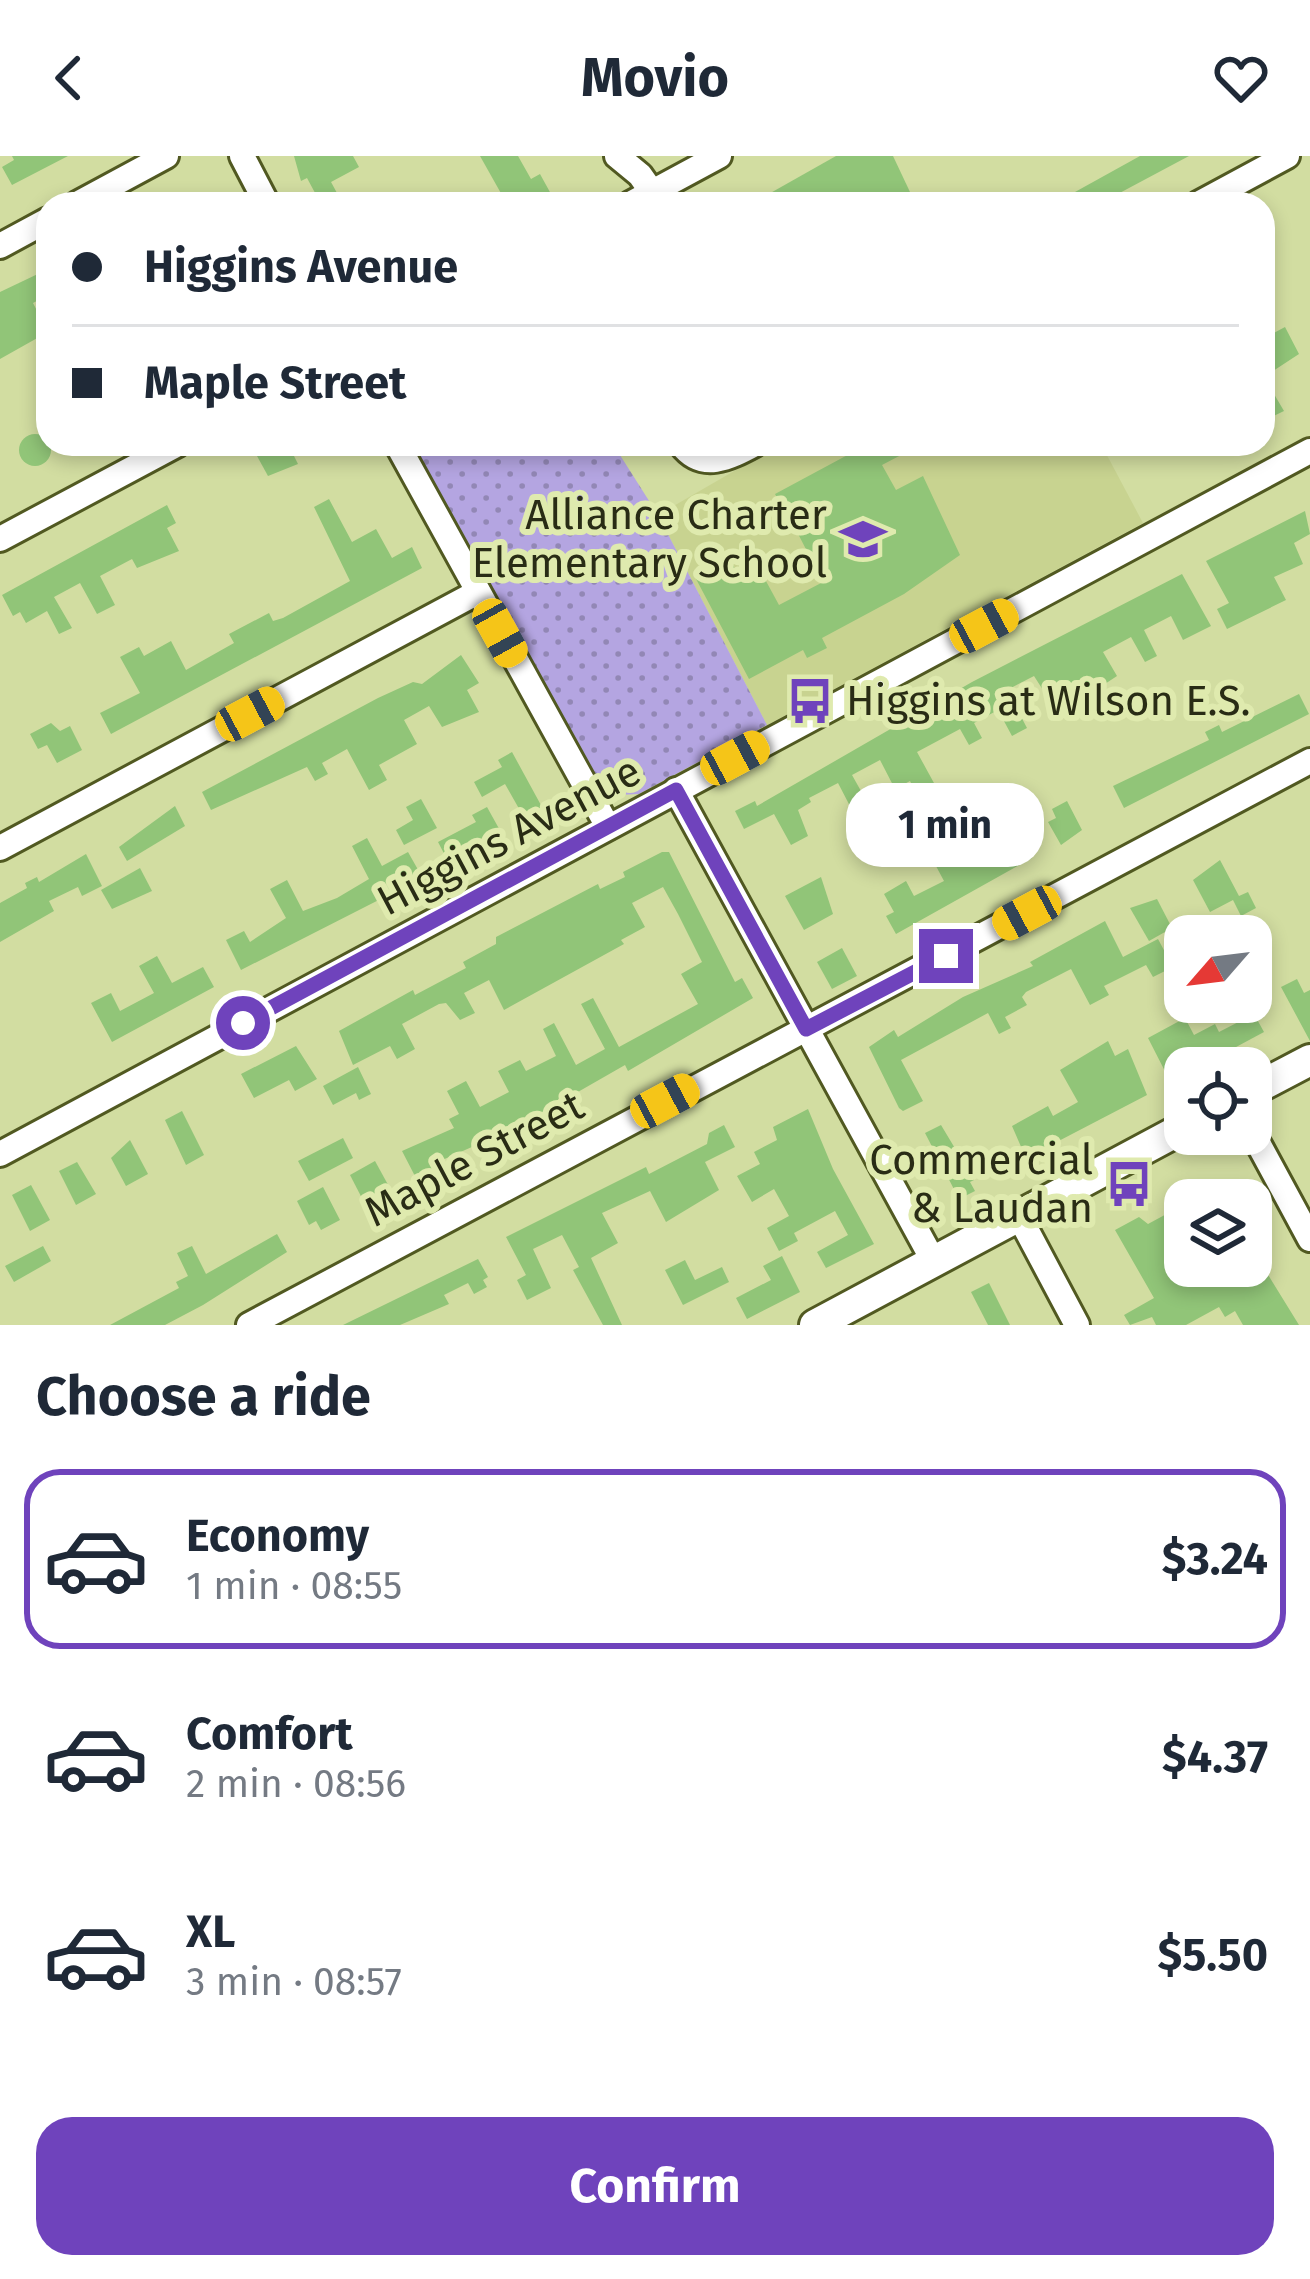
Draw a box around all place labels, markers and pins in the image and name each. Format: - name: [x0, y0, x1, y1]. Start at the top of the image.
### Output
- place label: Alliance Charter Elementary School: [472, 490, 827, 588]
- school or university icon: Alliance Charter Elementary School: [838, 514, 888, 564]
- bus stop icon: Higgins at Wilson E.S.: [785, 676, 835, 726]
- place label: Higgins at Wilson E.S.: [846, 676, 1251, 726]
- place label: Commercial & Laudan: [869, 1135, 1093, 1233]
- bus stop icon: Commercial & Laudan: [1104, 1159, 1154, 1209]

